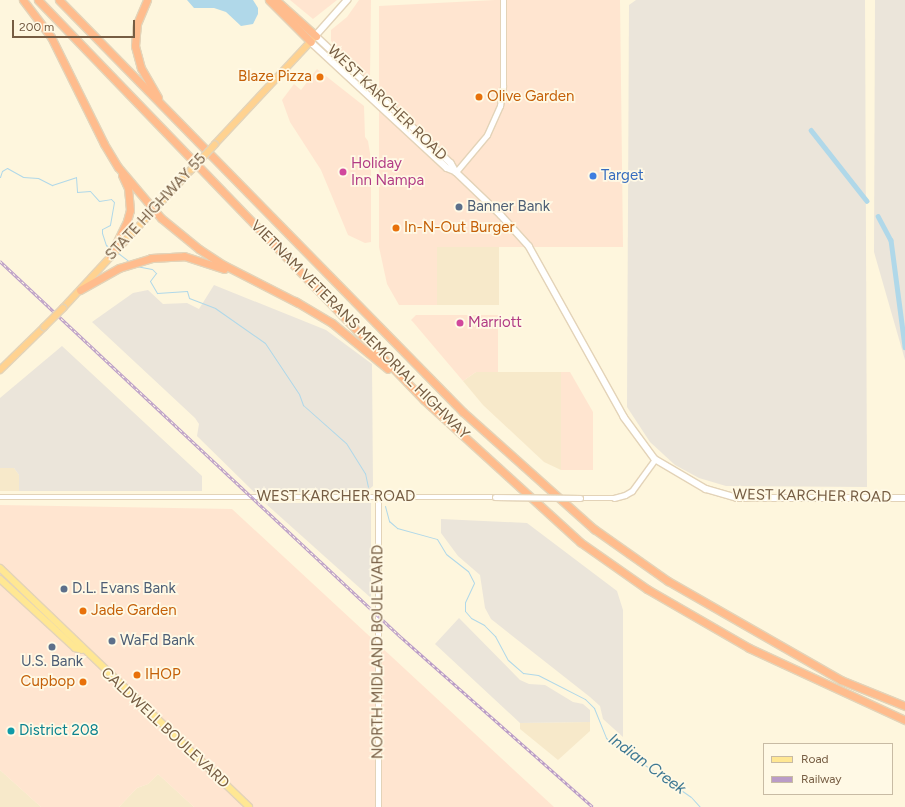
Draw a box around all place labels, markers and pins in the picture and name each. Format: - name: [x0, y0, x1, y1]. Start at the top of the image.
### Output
- place label: Blaze Pizza: [238, 68, 312, 86]
- marker: Blaze Pizza: [315, 72, 325, 82]
- place label: Olive Garden: [487, 88, 574, 106]
- marker: Olive Garden: [474, 92, 484, 102]
- place label: Holiday Inn Nampa: [351, 154, 424, 189]
- marker: Holiday Inn Nampa: [338, 167, 348, 177]
- place label: Target: [601, 167, 644, 185]
- marker: Target: [588, 171, 598, 181]
- place label: Banner Bank: [467, 198, 550, 216]
- marker: Banner Bank: [454, 202, 464, 212]
- place label: In-N-Out Burger: [404, 219, 515, 237]
- marker: In-N-Out Burger: [391, 223, 401, 233]
- place label: Marriott: [468, 314, 522, 332]
- marker: Marriott: [455, 318, 465, 328]
- place label: D.L. Evans Bank: [72, 580, 176, 598]
- marker: D.L. Evans Bank: [59, 584, 69, 594]
- place label: Jade Garden: [91, 602, 177, 620]
- marker: Jade Garden: [78, 606, 88, 616]
- place label: WaFd Bank: [120, 632, 194, 650]
- marker: WaFd Bank: [107, 636, 117, 646]
- marker: U.S. Bank: [47, 642, 57, 652]
- place label: U.S. Bank: [21, 653, 83, 671]
- place label: IHOP: [145, 666, 181, 684]
- marker: IHOP: [132, 670, 142, 680]
- place label: Cupbop: [21, 673, 75, 691]
- marker: Cupbop: [78, 677, 88, 687]
- place label: District 208: [19, 722, 99, 740]
- marker: District 208: [6, 726, 16, 736]

